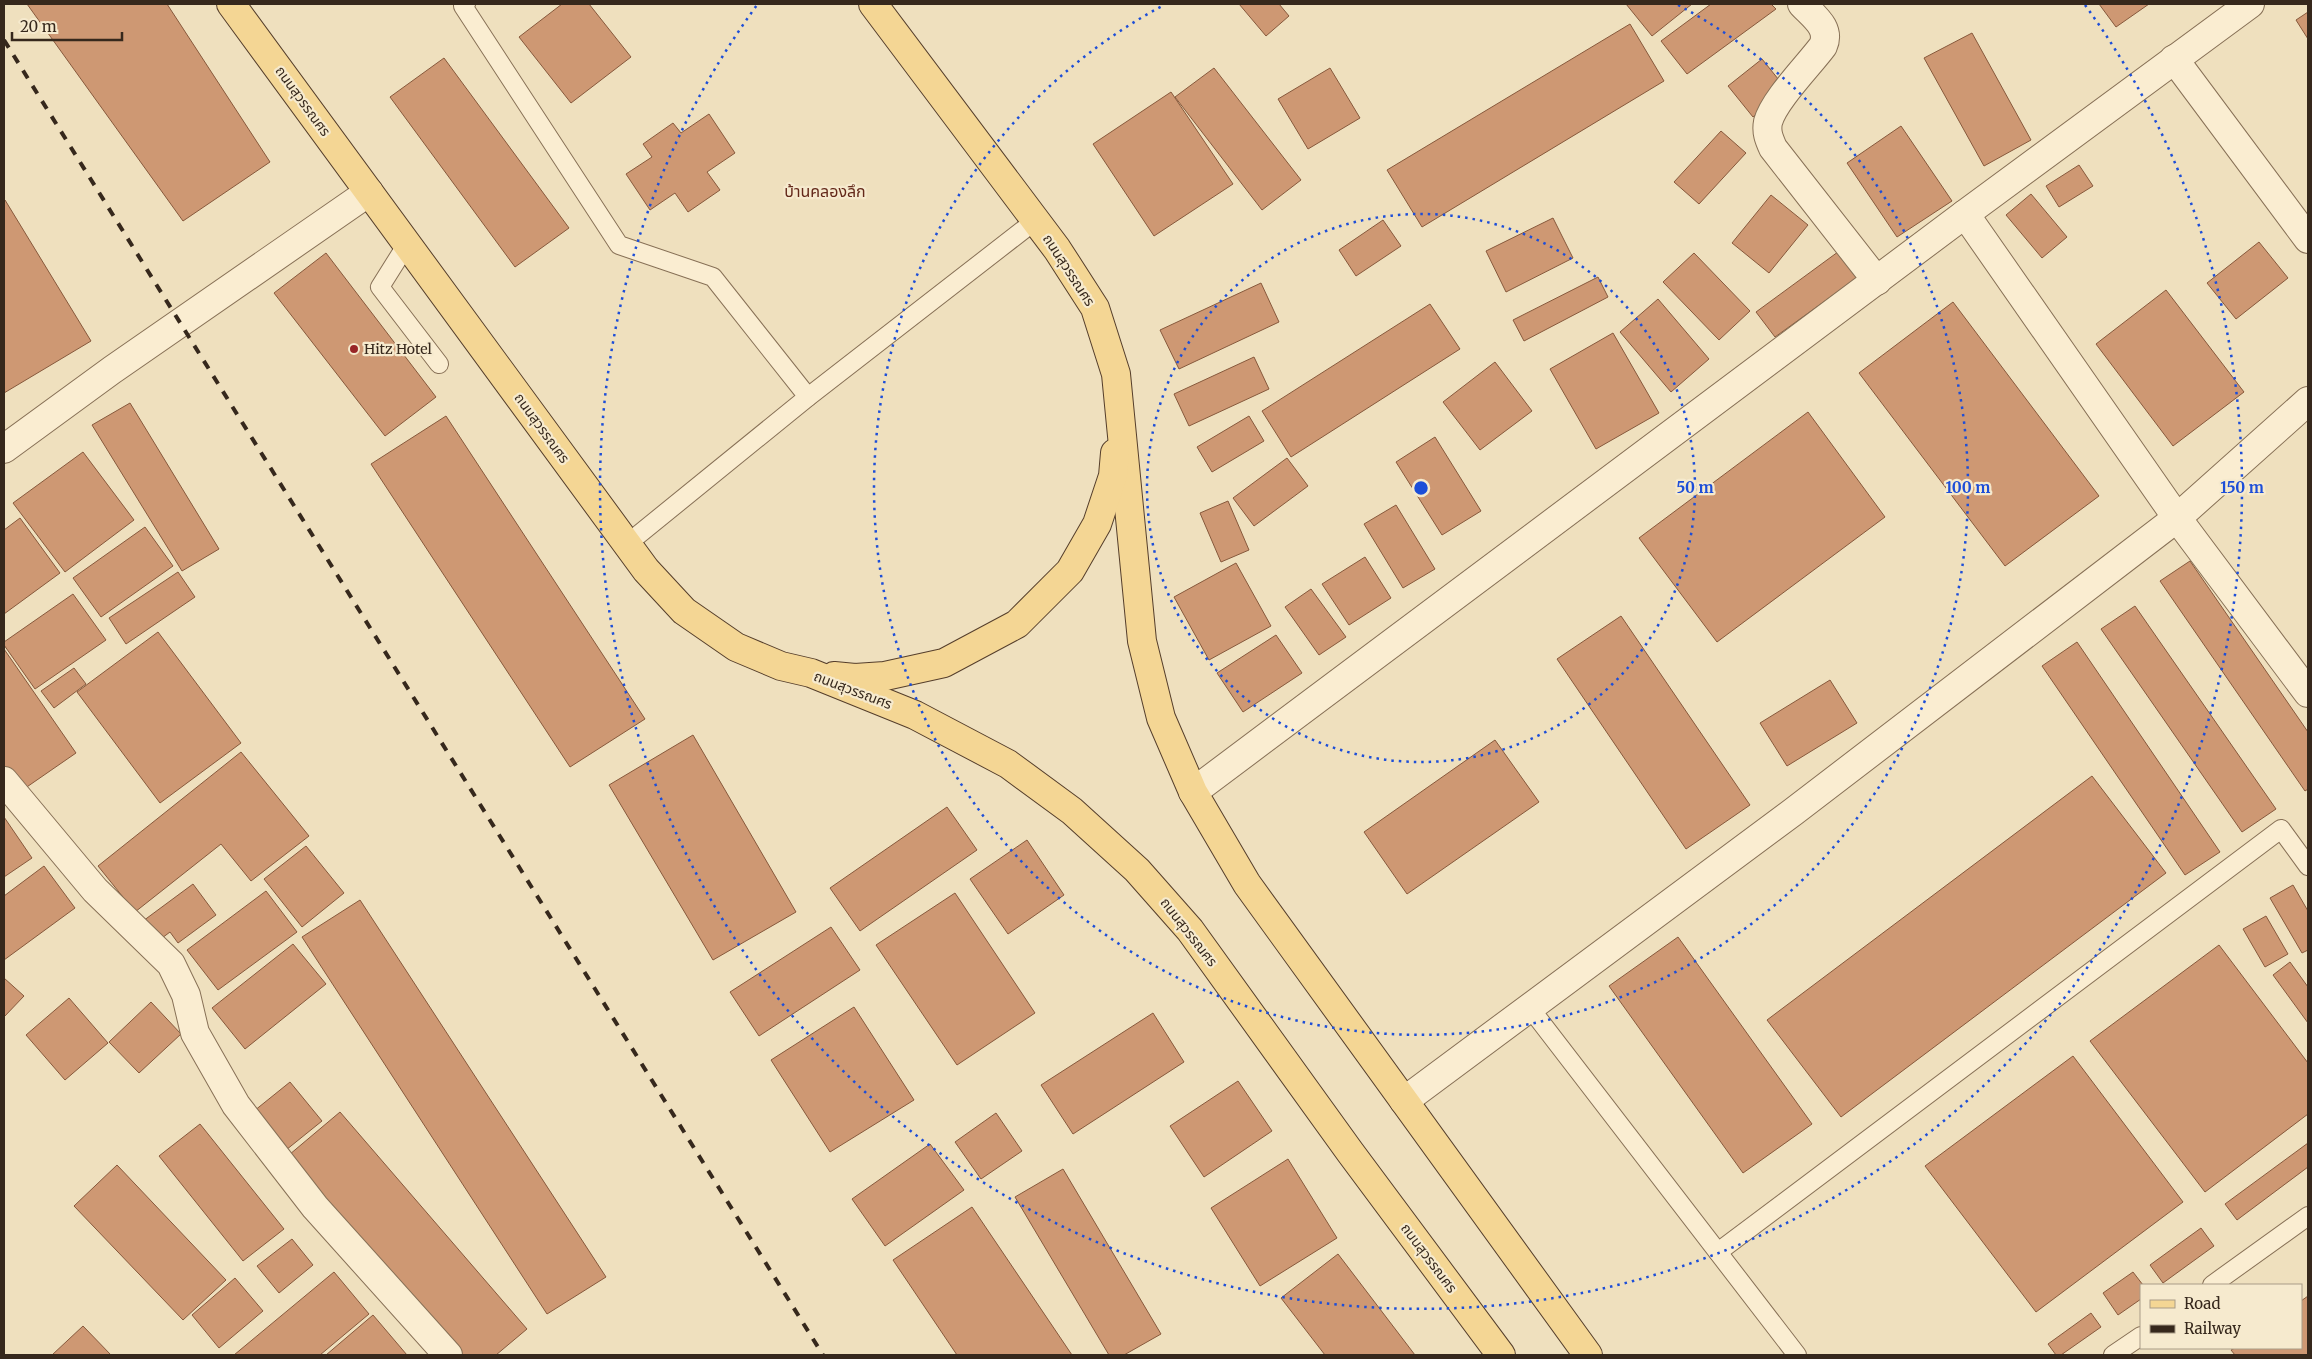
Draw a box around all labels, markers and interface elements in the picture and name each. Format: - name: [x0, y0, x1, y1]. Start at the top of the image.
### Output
- scale bar: [12, 10, 122, 42]
- text: 20 m: [20, 17, 57, 36]
- street label: ถนนสุวรรณศร: [271, 62, 335, 140]
- district label: บ้านคลองลึก: [784, 181, 866, 201]
- street label: ถนนสุวรรณศร: [1039, 230, 1099, 310]
- place label: Hitz Hotel: [364, 340, 433, 358]
- marker: Hitz Hotel: [348, 343, 360, 355]
- street label: ถนนสุวรรณศร: [510, 389, 574, 467]
- text: 50 m: [1676, 478, 1714, 497]
- text: 100 m: [1946, 478, 1990, 497]
- text: 150 m: [2220, 478, 2264, 497]
- centre of rings: [1412, 479, 1430, 497]
- street label: ถนนสุวรรณศร: [811, 667, 895, 713]
- street label: ถนนสุวรรณศร: [1157, 894, 1222, 970]
- street label: ถนนสุวรรณศร: [1397, 1220, 1461, 1296]
- legend: [2140, 1284, 2302, 1349]
- text: Road: [2184, 1294, 2220, 1313]
- text: Railway: [2184, 1319, 2241, 1338]

